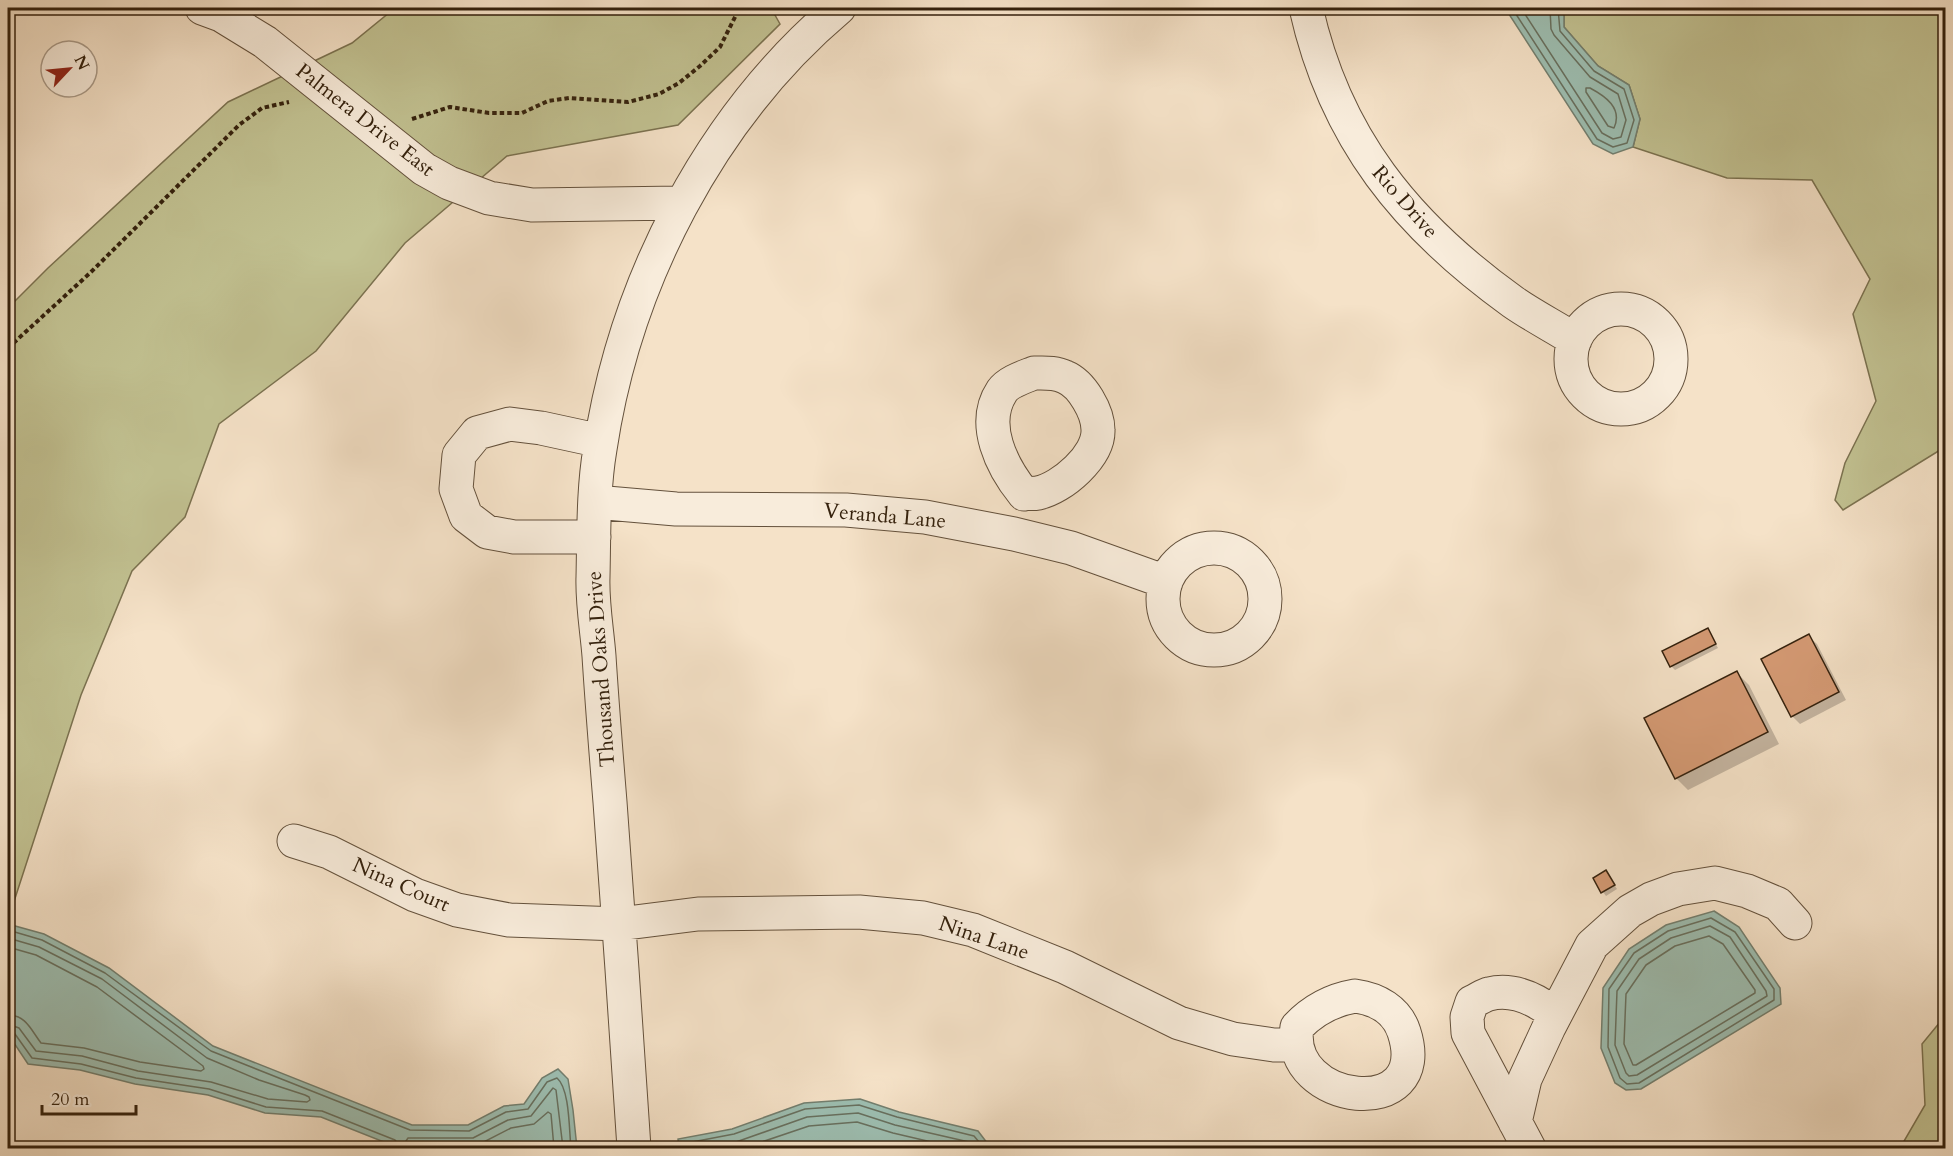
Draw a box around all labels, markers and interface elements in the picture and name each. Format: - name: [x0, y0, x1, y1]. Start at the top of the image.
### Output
- north arrow: [39, 39, 99, 99]
- text: N: [69, 52, 95, 74]
- street label: Palmera Drive East: [290, 57, 441, 184]
- street label: Rio Drive: [1365, 159, 1445, 245]
- street label: Veranda Lane: [823, 496, 947, 536]
- street label: Thousand Oaks Drive: [580, 570, 622, 768]
- street label: Nina Court: [348, 851, 455, 919]
- street label: Nina Lane: [935, 909, 1033, 967]
- scale bar: [42, 1078, 136, 1116]
- text: 20 m: [51, 1087, 90, 1112]

